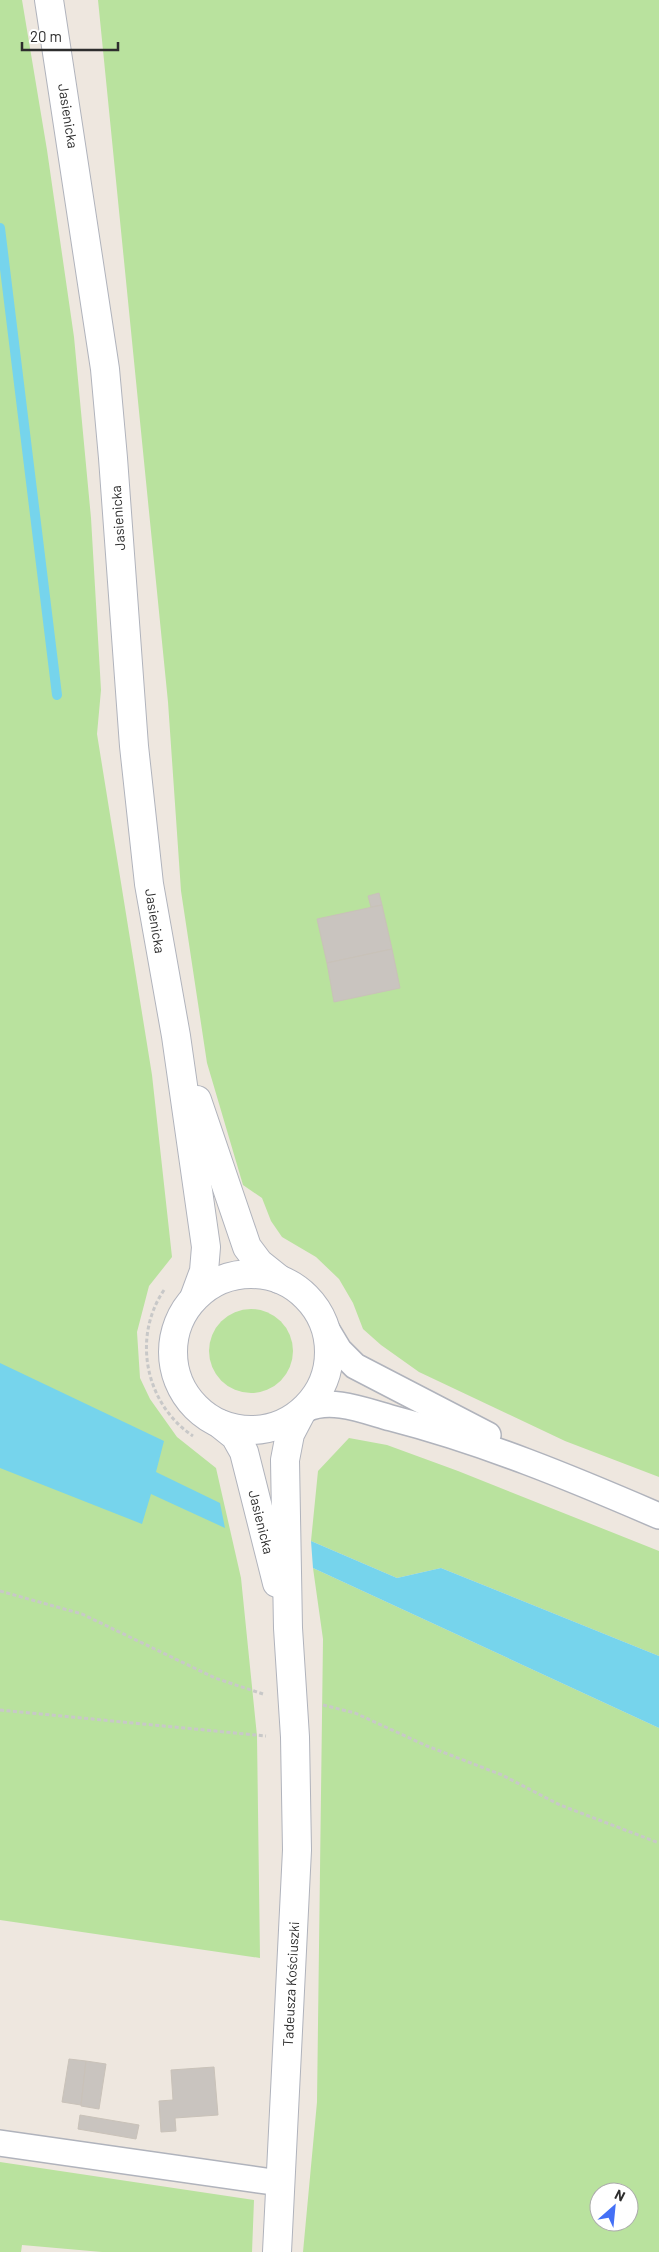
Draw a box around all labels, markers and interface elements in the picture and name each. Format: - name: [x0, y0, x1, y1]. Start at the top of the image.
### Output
- scale bar: [22, 20, 119, 52]
- text: 20 m: [30, 27, 62, 45]
- street label: Jasienicka: [55, 82, 82, 150]
- street label: Jasienicka: [107, 485, 128, 551]
- street label: Jasienicka: [142, 887, 169, 955]
- street label: Jasienicka: [245, 1488, 278, 1556]
- street label: Tadeusza Kościuszki: [279, 1921, 302, 2047]
- north arrow: [589, 2182, 639, 2232]
- text: N: [612, 2185, 628, 2205]

